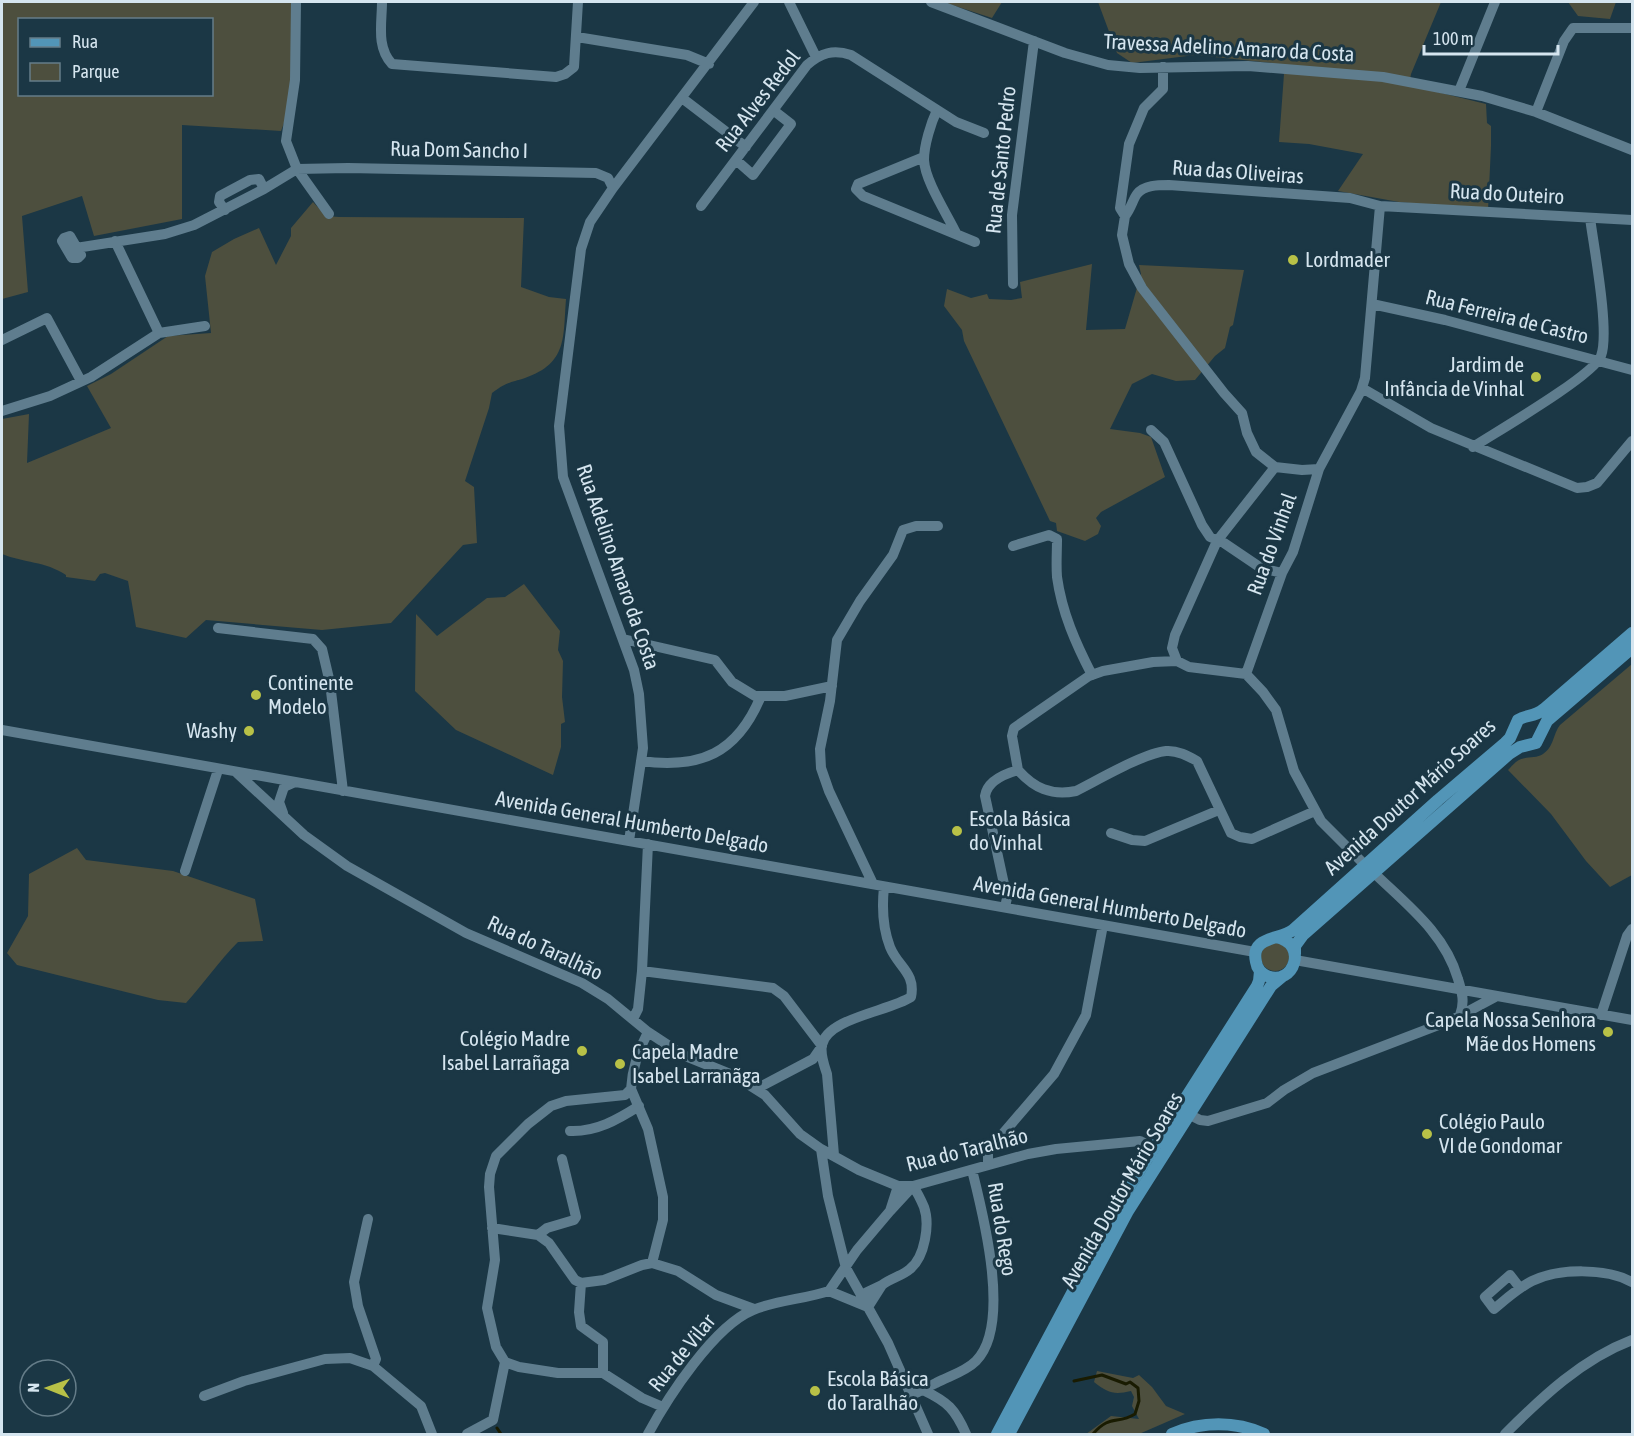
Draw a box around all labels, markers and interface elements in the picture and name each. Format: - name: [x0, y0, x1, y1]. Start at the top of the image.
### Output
- legend: [18, 18, 213, 96]
- scale bar: [1424, 18, 1558, 56]
- street label: Travessa Adelino Amaro da Costa: [1103, 28, 1355, 66]
- text: 100 m: [1433, 28, 1474, 49]
- text: Rua: [72, 31, 98, 52]
- street label: Rua Alves Redol: [710, 44, 805, 156]
- text: Parque: [72, 61, 120, 82]
- street label: Rua de Santo Pedro: [980, 85, 1020, 235]
- street label: Rua Dom Sancho I: [390, 136, 528, 162]
- street label: Rua das Oliveiras: [1172, 154, 1305, 188]
- street label: Rua do Outeiro: [1449, 178, 1565, 208]
- place label: Lordmader: [1305, 247, 1391, 271]
- marker: Lordmader: [1286, 253, 1300, 267]
- street label: Rua Ferreira de Castro: [1423, 284, 1591, 348]
- place label: Jardim de Infância de Vinhal: [1384, 352, 1524, 400]
- marker: Jardim de Infância de Vinhal: [1529, 370, 1543, 384]
- street label: Rua Adelino Amaro da Costa: [572, 461, 665, 673]
- street label: Rua do Vinhal: [1242, 489, 1301, 598]
- place label: Continente Modelo: [268, 670, 354, 718]
- marker: Continente Modelo: [249, 688, 263, 702]
- street label: Avenida Doutor Mário Soares: [1319, 713, 1500, 879]
- place label: Washy: [186, 718, 237, 742]
- marker: Washy: [242, 724, 256, 738]
- street label: Avenida General Humberto Delgado: [494, 785, 770, 857]
- place label: Escola Básica do Vinhal: [969, 806, 1071, 854]
- marker: Escola Básica do Vinhal: [950, 824, 964, 838]
- street label: Avenida General Humberto Delgado: [972, 870, 1248, 942]
- street label: Rua do Taralhão: [484, 910, 607, 984]
- place label: Capela Nossa Senhora Mãe dos Homens: [1425, 1007, 1596, 1055]
- marker: Capela Nossa Senhora Mãe dos Homens: [1601, 1025, 1615, 1039]
- place label: Colégio Madre Isabel Larrañaga: [442, 1026, 570, 1074]
- place label: Capela Madre Isabel Larranãga: [632, 1039, 760, 1087]
- marker: Colégio Madre Isabel Larrañaga: [575, 1044, 589, 1058]
- marker: Capela Madre Isabel Larranãga: [613, 1057, 627, 1071]
- street label: Avenida Doutor Mário Soares: [1055, 1088, 1187, 1291]
- place label: Colégio Paulo VI de Gondomar: [1439, 1109, 1563, 1157]
- street label: Rua do Taralhão: [903, 1122, 1030, 1176]
- marker: Colégio Paulo VI de Gondomar: [1420, 1127, 1434, 1141]
- street label: Rua do Rego: [984, 1180, 1022, 1277]
- street label: Rua de Vilar: [643, 1308, 720, 1396]
- north arrow: [18, 1358, 78, 1418]
- place label: Escola Básica do Taralhão: [827, 1366, 929, 1414]
- text: N: [24, 1383, 42, 1393]
- marker: Escola Básica do Taralhão: [808, 1384, 822, 1398]

